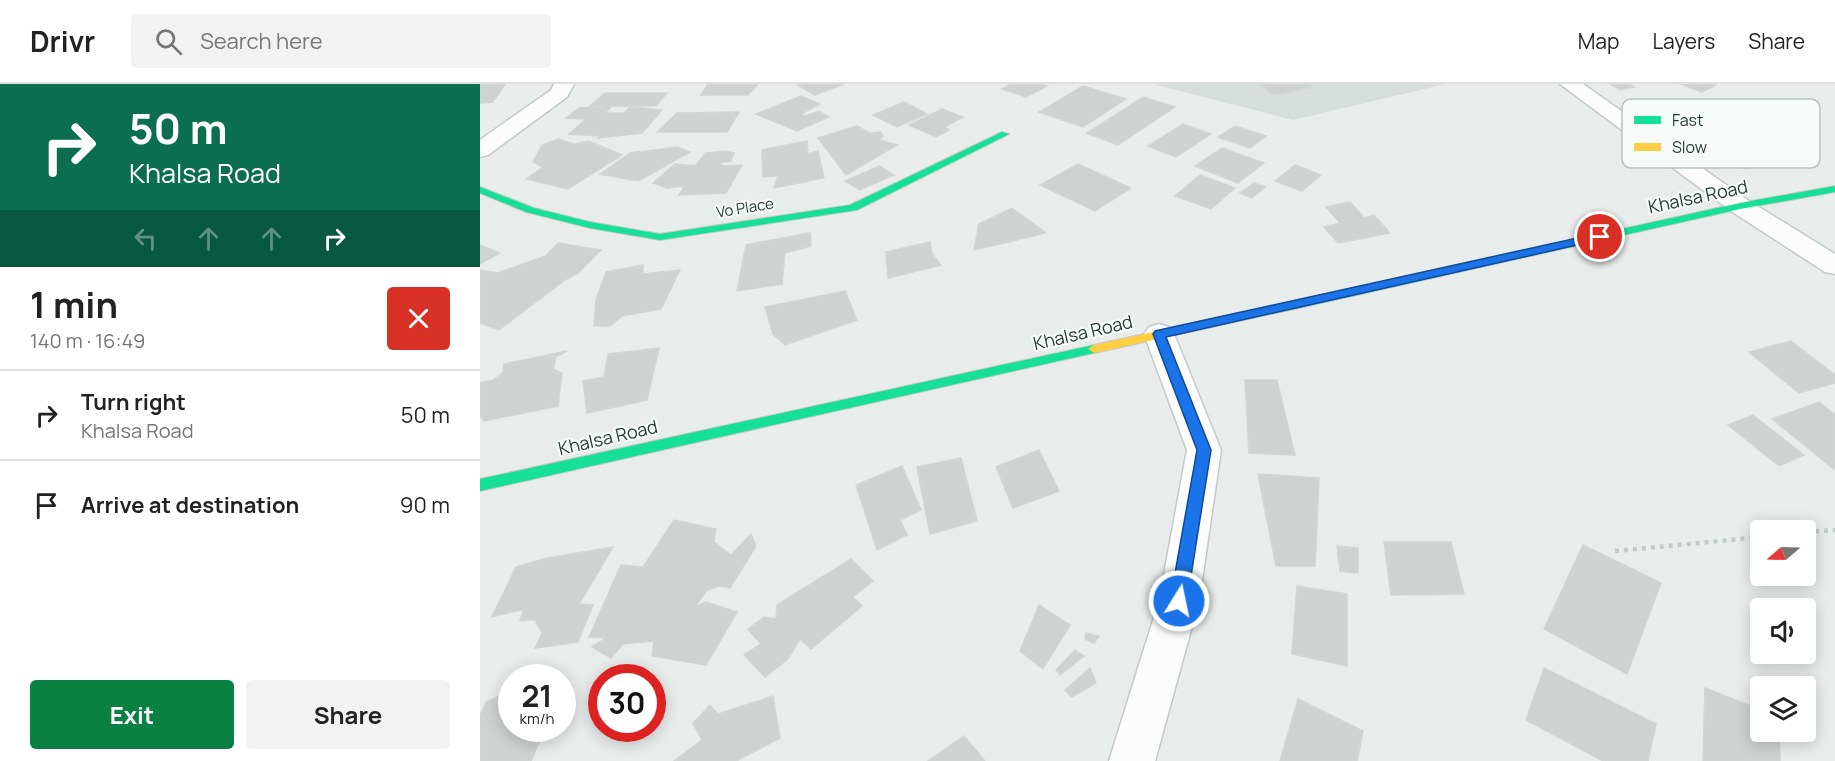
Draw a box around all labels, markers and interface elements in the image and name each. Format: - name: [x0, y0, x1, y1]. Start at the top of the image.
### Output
- search box: [131, 14, 551, 68]
- text: Drivr: [30, 22, 95, 60]
- icon: search: [152, 25, 185, 58]
- text: Search here: [200, 26, 323, 56]
- text: Map: [1578, 27, 1619, 55]
- text: Layers: [1652, 27, 1715, 55]
- text: Share: [1748, 27, 1805, 55]
- text: 50 m: [129, 99, 227, 157]
- legend: [1622, 99, 1820, 168]
- icon: right: [30, 108, 108, 186]
- text: Fast: [1672, 109, 1703, 131]
- text: Slow: [1672, 136, 1707, 158]
- text: Khalsa Road: [129, 154, 281, 191]
- street label: Khalsa Road: [1646, 174, 1750, 218]
- street label: Vo Place: [715, 193, 775, 222]
- pin: [1574, 211, 1625, 262]
- icon: arrive: [1583, 220, 1616, 253]
- icon: left: [129, 222, 162, 255]
- icon: ahead: [192, 222, 225, 255]
- icon: ahead: [255, 222, 288, 255]
- icon: right: [318, 222, 351, 255]
- text: 1 min: [30, 280, 118, 329]
- button: close: [387, 287, 450, 350]
- street label: Khalsa Road: [1031, 309, 1135, 355]
- text: 140 m · 16:49: [30, 327, 145, 354]
- text: Turn right: [81, 387, 186, 417]
- icon: right: [30, 399, 63, 432]
- text: 50 m: [401, 400, 450, 430]
- street label: Khalsa Road: [556, 414, 660, 460]
- text: Khalsa Road: [81, 417, 194, 444]
- icon: arrive: [30, 489, 63, 522]
- text: Arrive at destination: [81, 490, 299, 520]
- text: 90 m: [400, 490, 450, 520]
- north arrow: [1750, 520, 1816, 586]
- map controls: [1750, 520, 1816, 742]
- position arrow: [1147, 569, 1211, 633]
- button: sound: [1750, 598, 1816, 664]
- speed limit sign: 30: [588, 664, 666, 742]
- text: 21: [521, 675, 553, 716]
- button: layers: [1750, 676, 1816, 742]
- button: Exit: [30, 680, 234, 749]
- button: Share: [246, 680, 450, 749]
- text: km/h: [520, 708, 554, 729]

